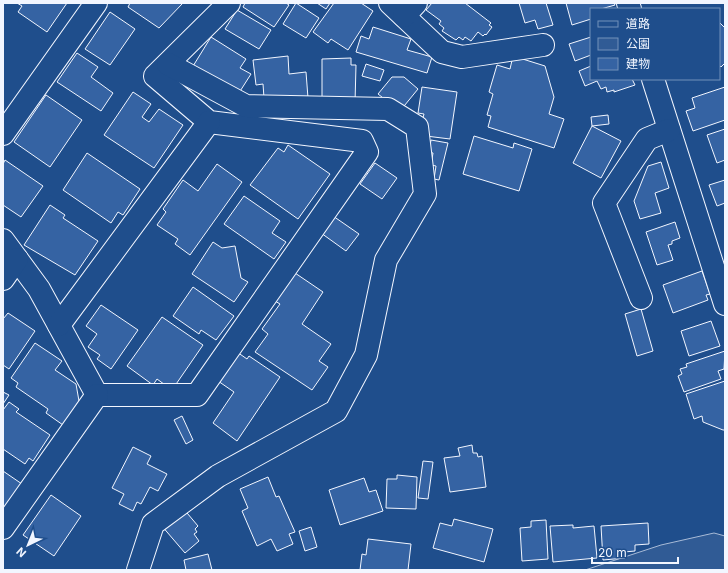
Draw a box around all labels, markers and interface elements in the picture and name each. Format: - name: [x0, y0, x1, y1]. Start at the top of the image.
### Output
- legend: [590, 8, 720, 80]
- text: 道路: [626, 16, 650, 31]
- text: 公園: [626, 36, 650, 51]
- text: 建物: [626, 56, 650, 71]
- north arrow: [8, 525, 48, 565]
- scale bar: [592, 539, 678, 565]
- text: N: [13, 544, 29, 560]
- text: 20 m: [598, 545, 627, 560]

